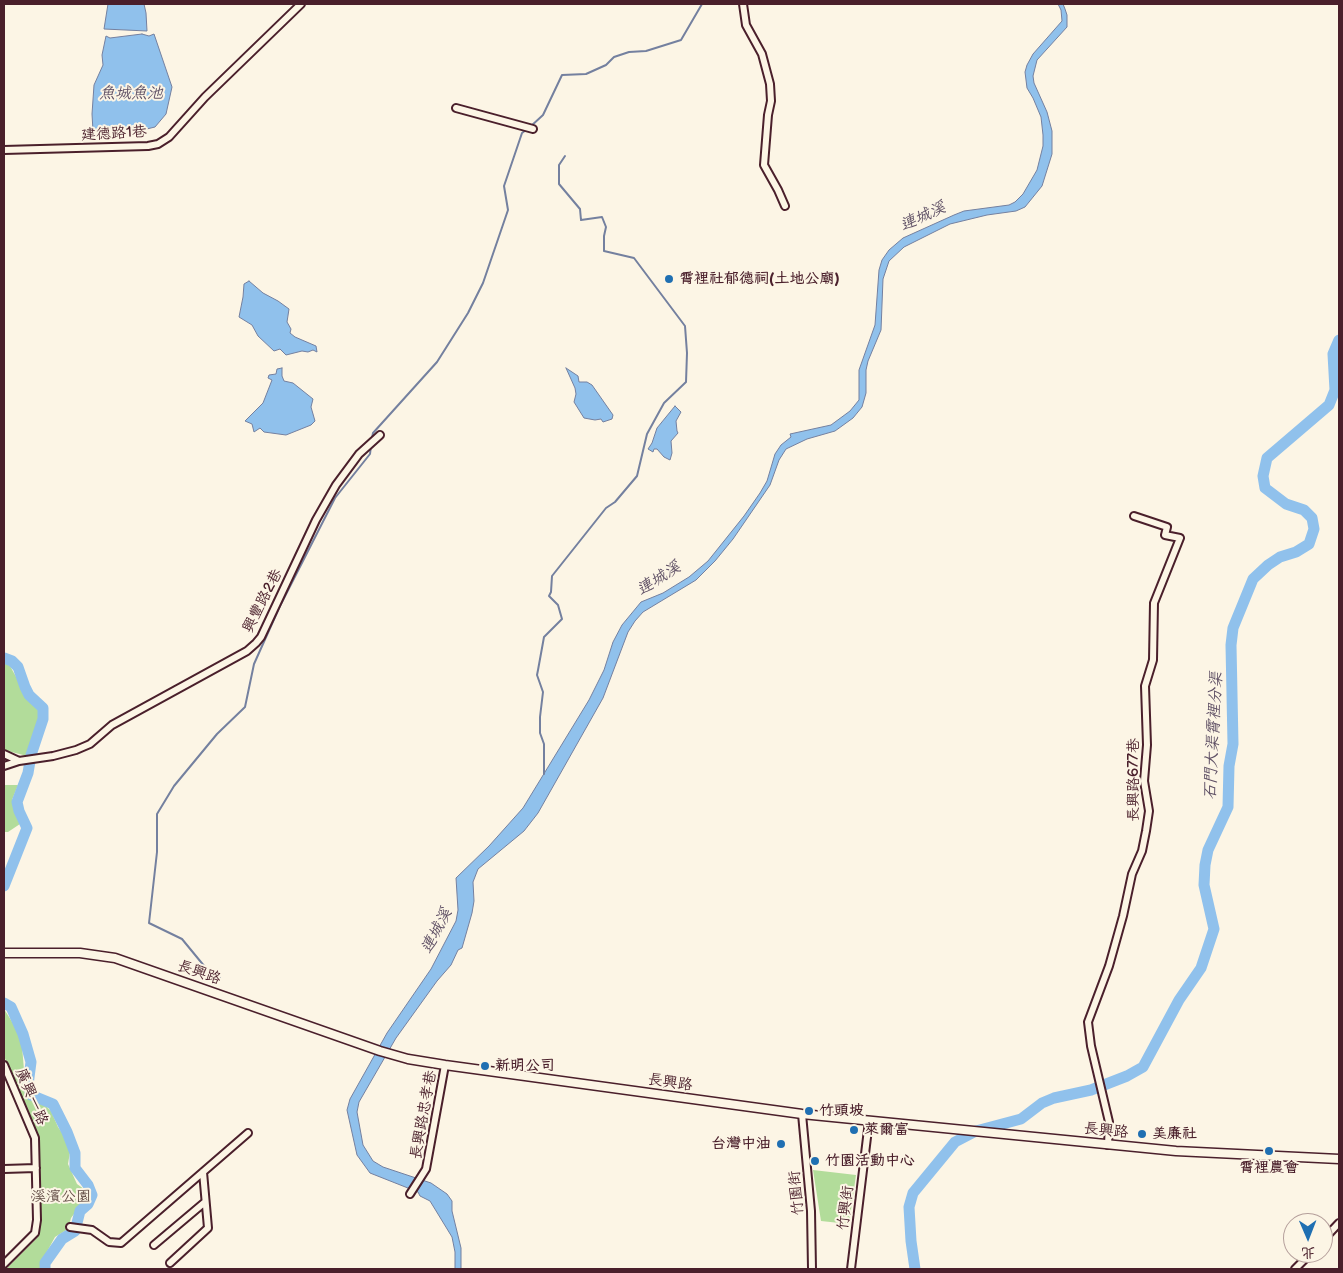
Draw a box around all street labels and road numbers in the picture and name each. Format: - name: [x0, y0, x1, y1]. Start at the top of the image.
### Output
- street label: 建德路1巷: [81, 123, 147, 145]
- street label: 興豐路2巷: [239, 566, 287, 636]
- street label: 長興路677巷: [1125, 738, 1143, 822]
- street label: 長興路: [175, 957, 223, 989]
- street label: 廣興一路: [11, 1066, 51, 1128]
- street label: 長興路忠孝巷: [407, 1069, 441, 1161]
- street label: 長興路: [646, 1071, 694, 1095]
- street label: 長興路: [1083, 1120, 1129, 1142]
- street label: 竹園街: [786, 1170, 808, 1216]
- street label: 竹興街: [834, 1185, 858, 1231]

